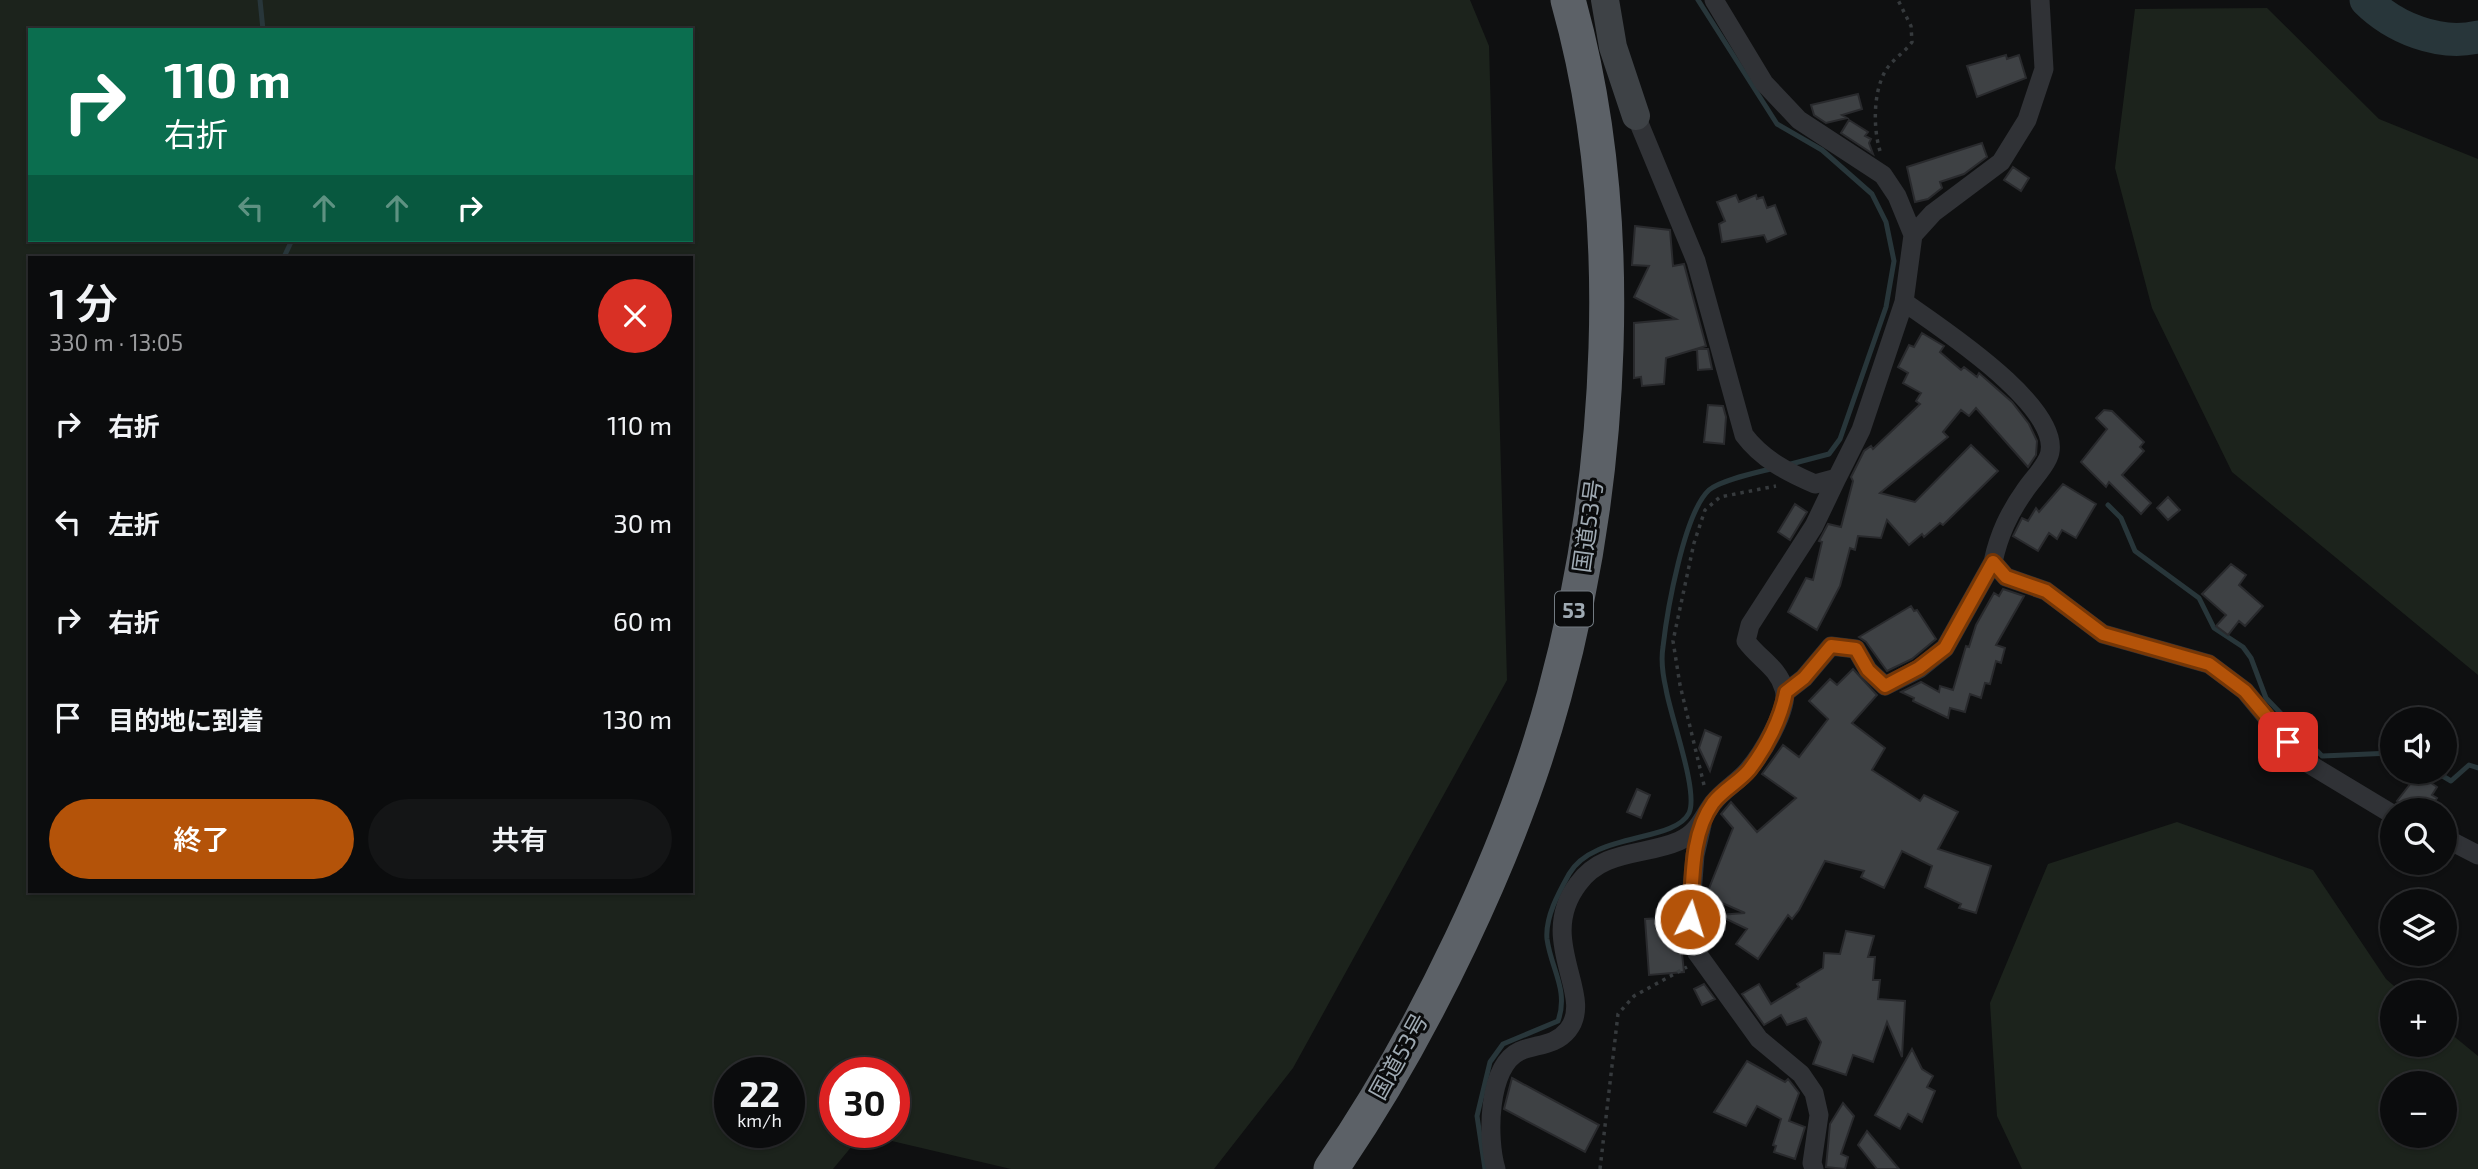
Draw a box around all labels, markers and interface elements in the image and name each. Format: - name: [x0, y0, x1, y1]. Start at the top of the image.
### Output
- text: 110 m: [164, 49, 291, 108]
- icon: right: [49, 56, 140, 147]
- text: 右折: [164, 114, 228, 152]
- icon: left: [232, 189, 270, 227]
- icon: ahead: [305, 189, 343, 227]
- icon: ahead: [378, 189, 416, 227]
- icon: right: [451, 189, 489, 227]
- text: 1 分: [49, 277, 118, 327]
- button: close: [598, 279, 672, 353]
- text: 330 m · 13:05: [49, 328, 183, 356]
- icon: right: [49, 405, 87, 443]
- text: 110 m: [607, 409, 672, 440]
- text: 右折: [108, 410, 160, 441]
- street label: 国道53号: [1567, 477, 1607, 575]
- icon: left: [49, 503, 87, 541]
- text: 30 m: [613, 507, 672, 538]
- text: 左折: [108, 508, 160, 539]
- road number: 53: [1555, 592, 1593, 626]
- icon: right: [49, 601, 87, 639]
- text: 60 m: [613, 605, 672, 636]
- text: 右折: [108, 606, 160, 637]
- icon: arrive: [49, 699, 87, 737]
- text: 130 m: [603, 703, 672, 734]
- text: 目的地に到着: [108, 704, 264, 735]
- map controls: [2380, 707, 2457, 1148]
- button: sound: [2380, 707, 2457, 784]
- pin: [2258, 712, 2318, 772]
- icon: arrive: [2269, 723, 2307, 761]
- button: search: [2380, 798, 2457, 875]
- button: 終了: [49, 799, 354, 879]
- button: 共有: [368, 799, 672, 879]
- position arrow: [1653, 882, 1727, 956]
- button: layers: [2380, 889, 2457, 966]
- button: +: [2380, 980, 2457, 1057]
- street label: 国道53号: [1363, 1008, 1433, 1104]
- speed limit sign: 30: [819, 1057, 910, 1148]
- button: −: [2380, 1071, 2457, 1148]
- text: 22: [739, 1072, 780, 1114]
- text: km/h: [737, 1109, 782, 1131]

